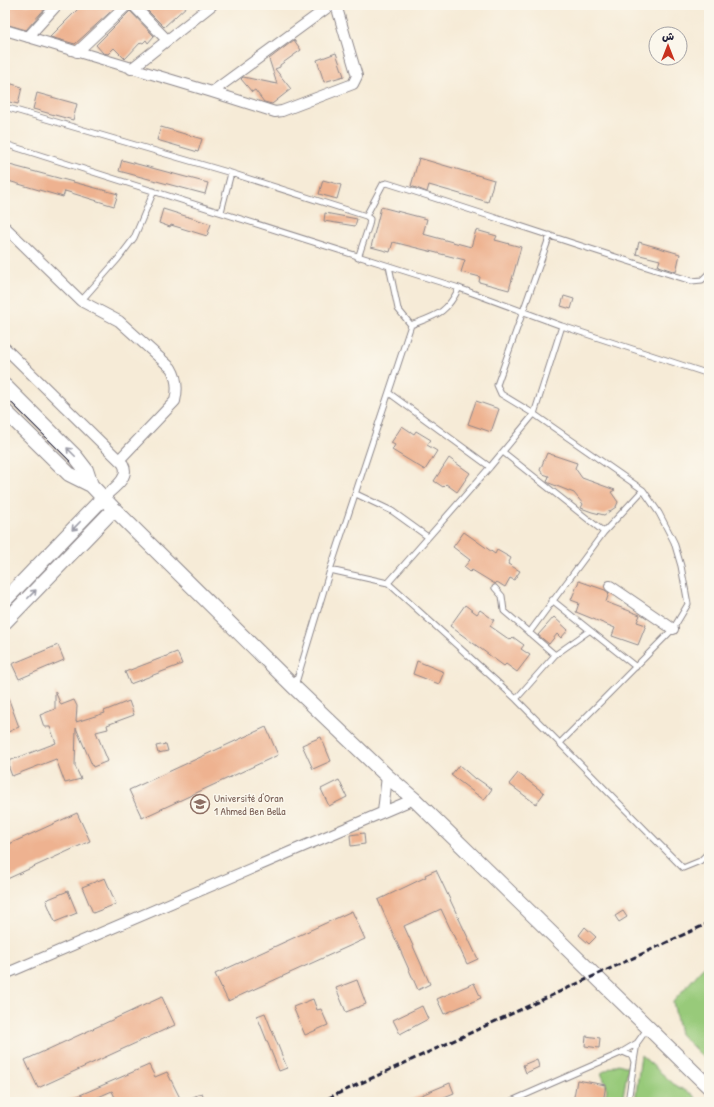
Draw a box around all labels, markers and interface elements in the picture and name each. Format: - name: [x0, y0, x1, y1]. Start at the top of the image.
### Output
- north arrow: [648, 26, 688, 66]
- text: ش: [662, 29, 674, 43]
- one-way arrow: [66, 447, 76, 457]
- one-way arrow: [71, 521, 81, 531]
- one-way arrow: [27, 589, 37, 599]
- place label: Université d'Oran 1 Ahmed Ben Bella: [214, 791, 286, 818]
- school or university icon: Université d'Oran 1 Ahmed Ben Bella: [189, 793, 211, 815]

